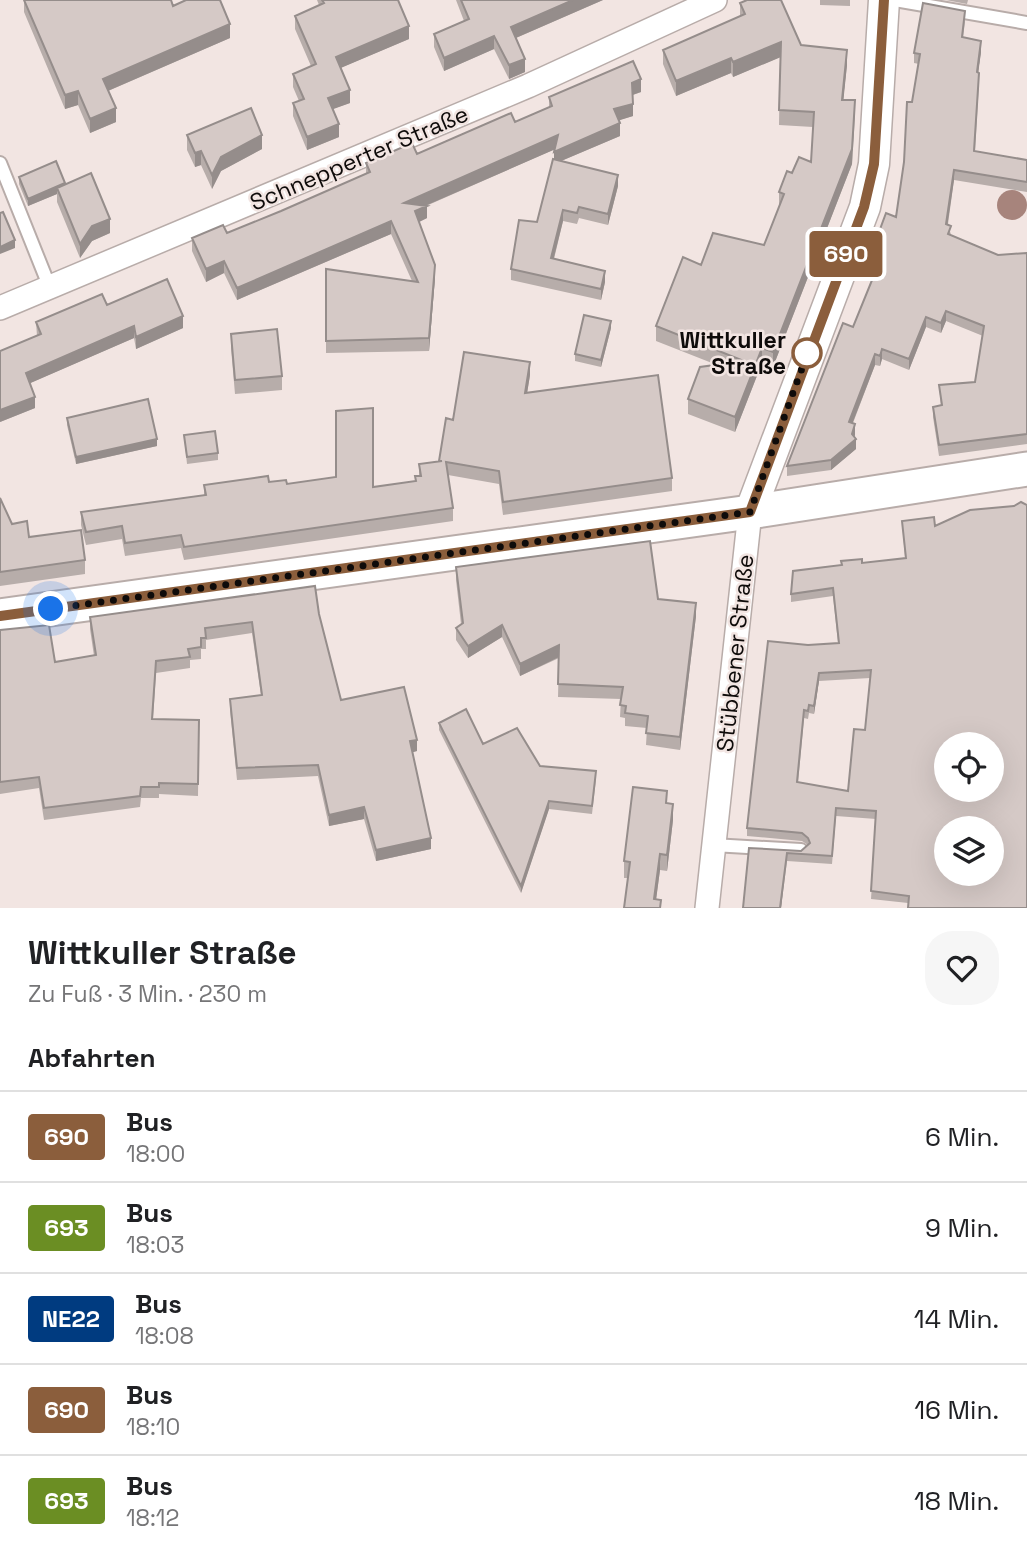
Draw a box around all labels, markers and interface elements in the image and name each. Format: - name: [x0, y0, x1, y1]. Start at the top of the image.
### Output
- street label: Schnepperter Straße: [245, 98, 473, 218]
- line badge: 690: [806, 231, 886, 277]
- text: 690: [823, 238, 869, 269]
- place label: Wittkuller Straße: [679, 325, 786, 381]
- marker: Wittkuller Straße: [792, 338, 822, 368]
- street label: Stübbener Straße: [710, 553, 760, 753]
- your location: [33, 591, 68, 626]
- map controls: [934, 732, 1004, 886]
- button: locate: [934, 732, 1004, 802]
- button: layers: [934, 816, 1004, 886]
- button: heart: [925, 931, 999, 1005]
- text: Wittkuller Straße: [28, 932, 297, 974]
- text: Zu Fuß · 3 Min. · 230 m: [28, 979, 267, 1009]
- text: Abfahrten: [28, 1041, 156, 1075]
- text: Bus: [126, 1105, 173, 1139]
- text: 6 Min.: [925, 1120, 999, 1154]
- text: 690: [44, 1121, 89, 1152]
- text: 18:00: [126, 1139, 185, 1169]
- text: Bus: [126, 1196, 173, 1230]
- text: 9 Min.: [925, 1211, 999, 1245]
- text: 693: [44, 1212, 89, 1243]
- text: 18:03: [126, 1230, 184, 1260]
- text: Bus: [135, 1287, 182, 1321]
- text: 14 Min.: [914, 1302, 999, 1336]
- text: NE22: [42, 1303, 100, 1334]
- text: 18:08: [135, 1321, 194, 1351]
- text: Bus: [126, 1378, 173, 1412]
- text: 16 Min.: [914, 1393, 999, 1427]
- text: 690: [44, 1394, 89, 1425]
- text: 18:10: [126, 1412, 180, 1442]
- text: Bus: [126, 1469, 173, 1503]
- text: 18 Min.: [914, 1484, 999, 1518]
- text: 693: [44, 1485, 89, 1516]
- text: 18:12: [126, 1503, 179, 1533]

